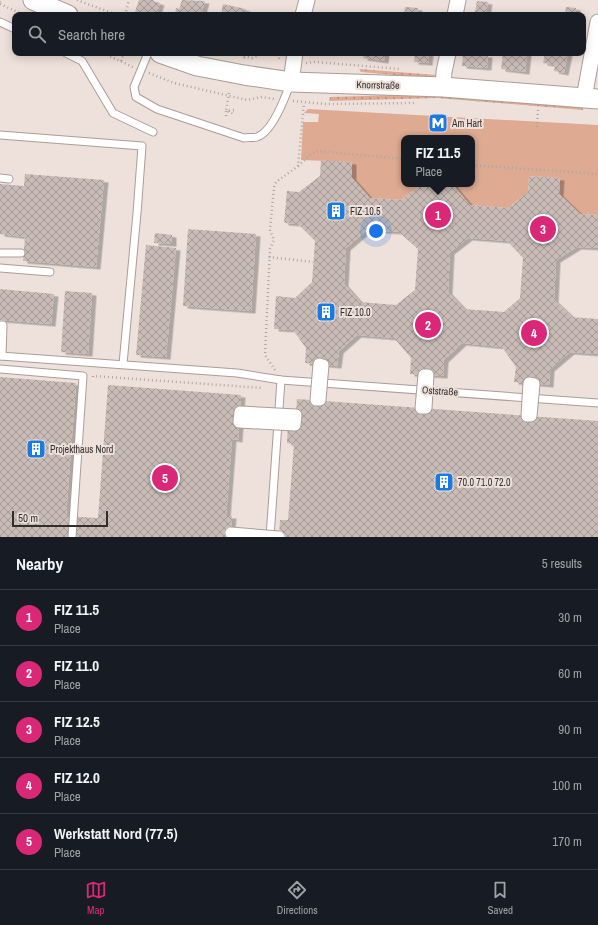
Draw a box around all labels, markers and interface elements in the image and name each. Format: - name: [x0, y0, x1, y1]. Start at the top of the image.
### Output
- search box: [12, 12, 586, 56]
- icon: search: [26, 23, 48, 45]
- text: Search here: [58, 24, 125, 45]
- street label: Knorrstraße: [356, 78, 400, 92]
- metro station icon: Am Hart: [427, 112, 449, 134]
- place label: Am Hart: [451, 117, 483, 130]
- popup: [401, 135, 475, 187]
- text: FIZ 11.5: [415, 142, 461, 163]
- text: Place: [415, 163, 442, 180]
- building icon: FIZ 10.5: [325, 200, 347, 222]
- pin: 1: [425, 200, 451, 230]
- place label: FIZ 10.5: [350, 205, 381, 218]
- pin: 3: [530, 214, 556, 244]
- your location: [366, 221, 386, 241]
- building icon: FIZ 10.0: [315, 301, 337, 323]
- place label: FIZ 10.0: [340, 306, 371, 319]
- pin: 2: [415, 310, 441, 340]
- pin: 4: [521, 318, 547, 348]
- street label: Oststraße: [422, 383, 459, 399]
- building icon: Projekthaus Nord: [25, 438, 47, 460]
- place label: Projekthaus Nord: [50, 443, 113, 456]
- pin: 5: [152, 463, 178, 493]
- building icon: 70.0 71.0 72.0: [433, 471, 455, 493]
- place label: 70.0 71.0 72.0: [458, 476, 511, 489]
- scale bar: [12, 509, 108, 528]
- text: 50 m: [18, 511, 38, 525]
- text: Nearby: [16, 552, 63, 575]
- text: 5 results: [542, 555, 582, 572]
- text: FIZ 11.5: [54, 599, 99, 620]
- text: 1: [26, 609, 32, 626]
- text: 30 m: [558, 609, 582, 626]
- text: Place: [54, 620, 81, 637]
- text: FIZ 11.0: [54, 655, 99, 676]
- text: 2: [26, 665, 32, 682]
- text: 60 m: [558, 665, 582, 682]
- text: Place: [54, 676, 81, 693]
- text: FIZ 12.5: [54, 711, 100, 732]
- text: 3: [26, 721, 32, 738]
- text: 90 m: [558, 721, 582, 738]
- text: Place: [54, 732, 81, 749]
- text: FIZ 12.0: [54, 767, 100, 788]
- text: 4: [26, 777, 32, 794]
- text: 100 m: [552, 777, 582, 794]
- text: Place: [54, 788, 81, 805]
- text: Werkstatt Nord (77.5): [54, 823, 178, 844]
- text: 5: [26, 833, 32, 850]
- text: 170 m: [552, 833, 582, 850]
- text: Place: [54, 844, 81, 861]
- tab: Map: [85, 879, 107, 917]
- tab: Directions: [277, 879, 318, 917]
- tab: Saved: [488, 879, 513, 917]

